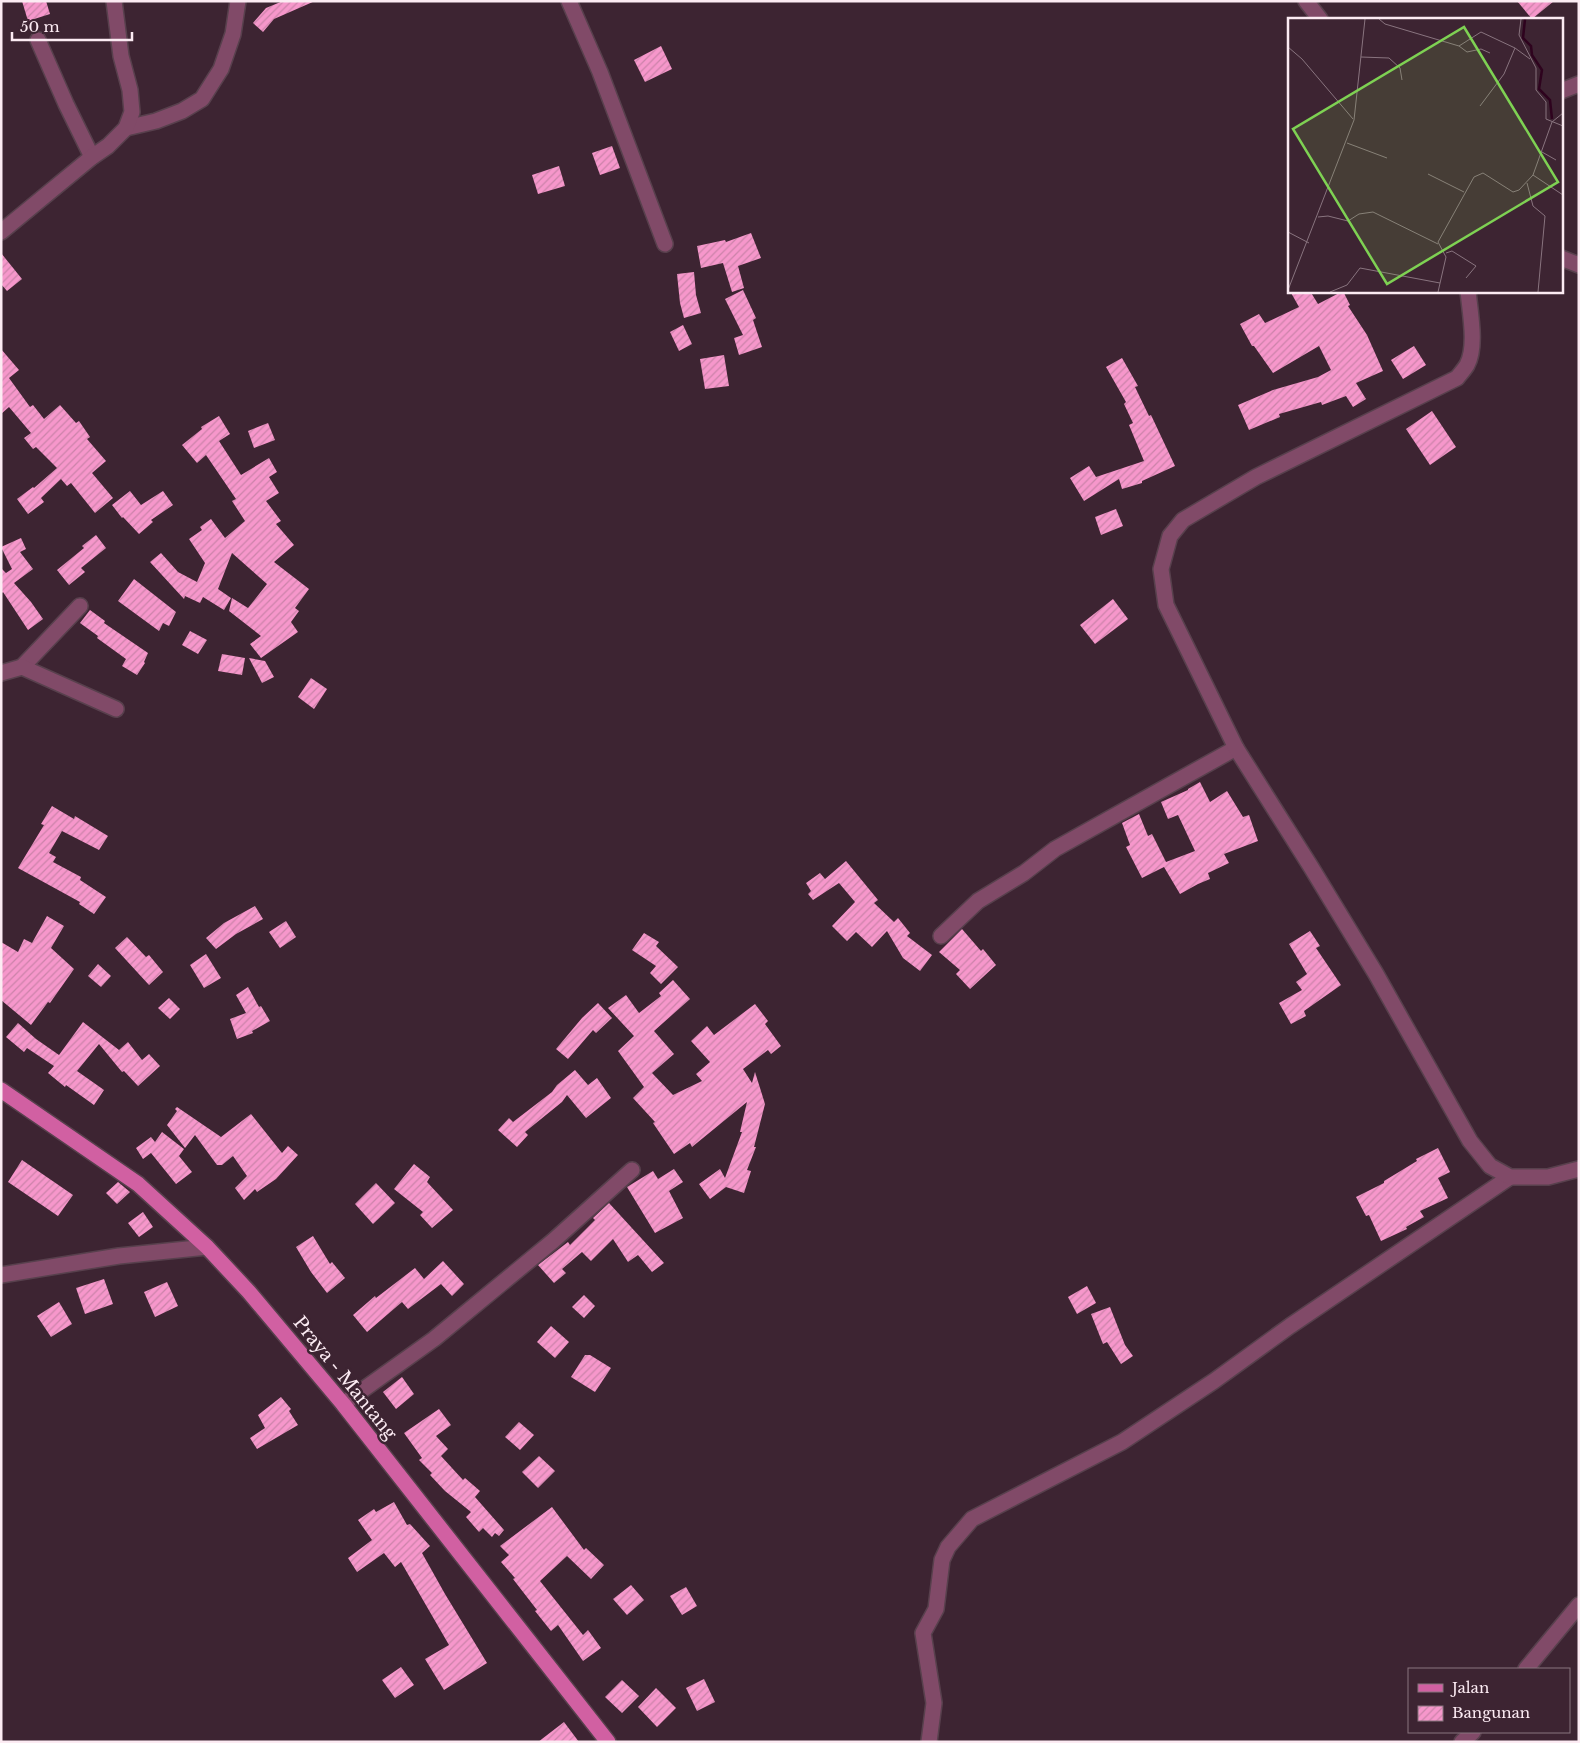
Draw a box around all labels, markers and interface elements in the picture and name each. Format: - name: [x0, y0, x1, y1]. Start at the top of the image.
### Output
- scale bar: [12, 10, 132, 42]
- text: 50 m: [20, 17, 60, 36]
- inset map: [1288, 18, 1562, 292]
- street label: Praya - Mantang: [289, 1312, 402, 1444]
- legend: [1408, 1668, 1570, 1733]
- text: Jalan: [1450, 1678, 1489, 1697]
- text: Bangunan: [1452, 1703, 1530, 1722]

